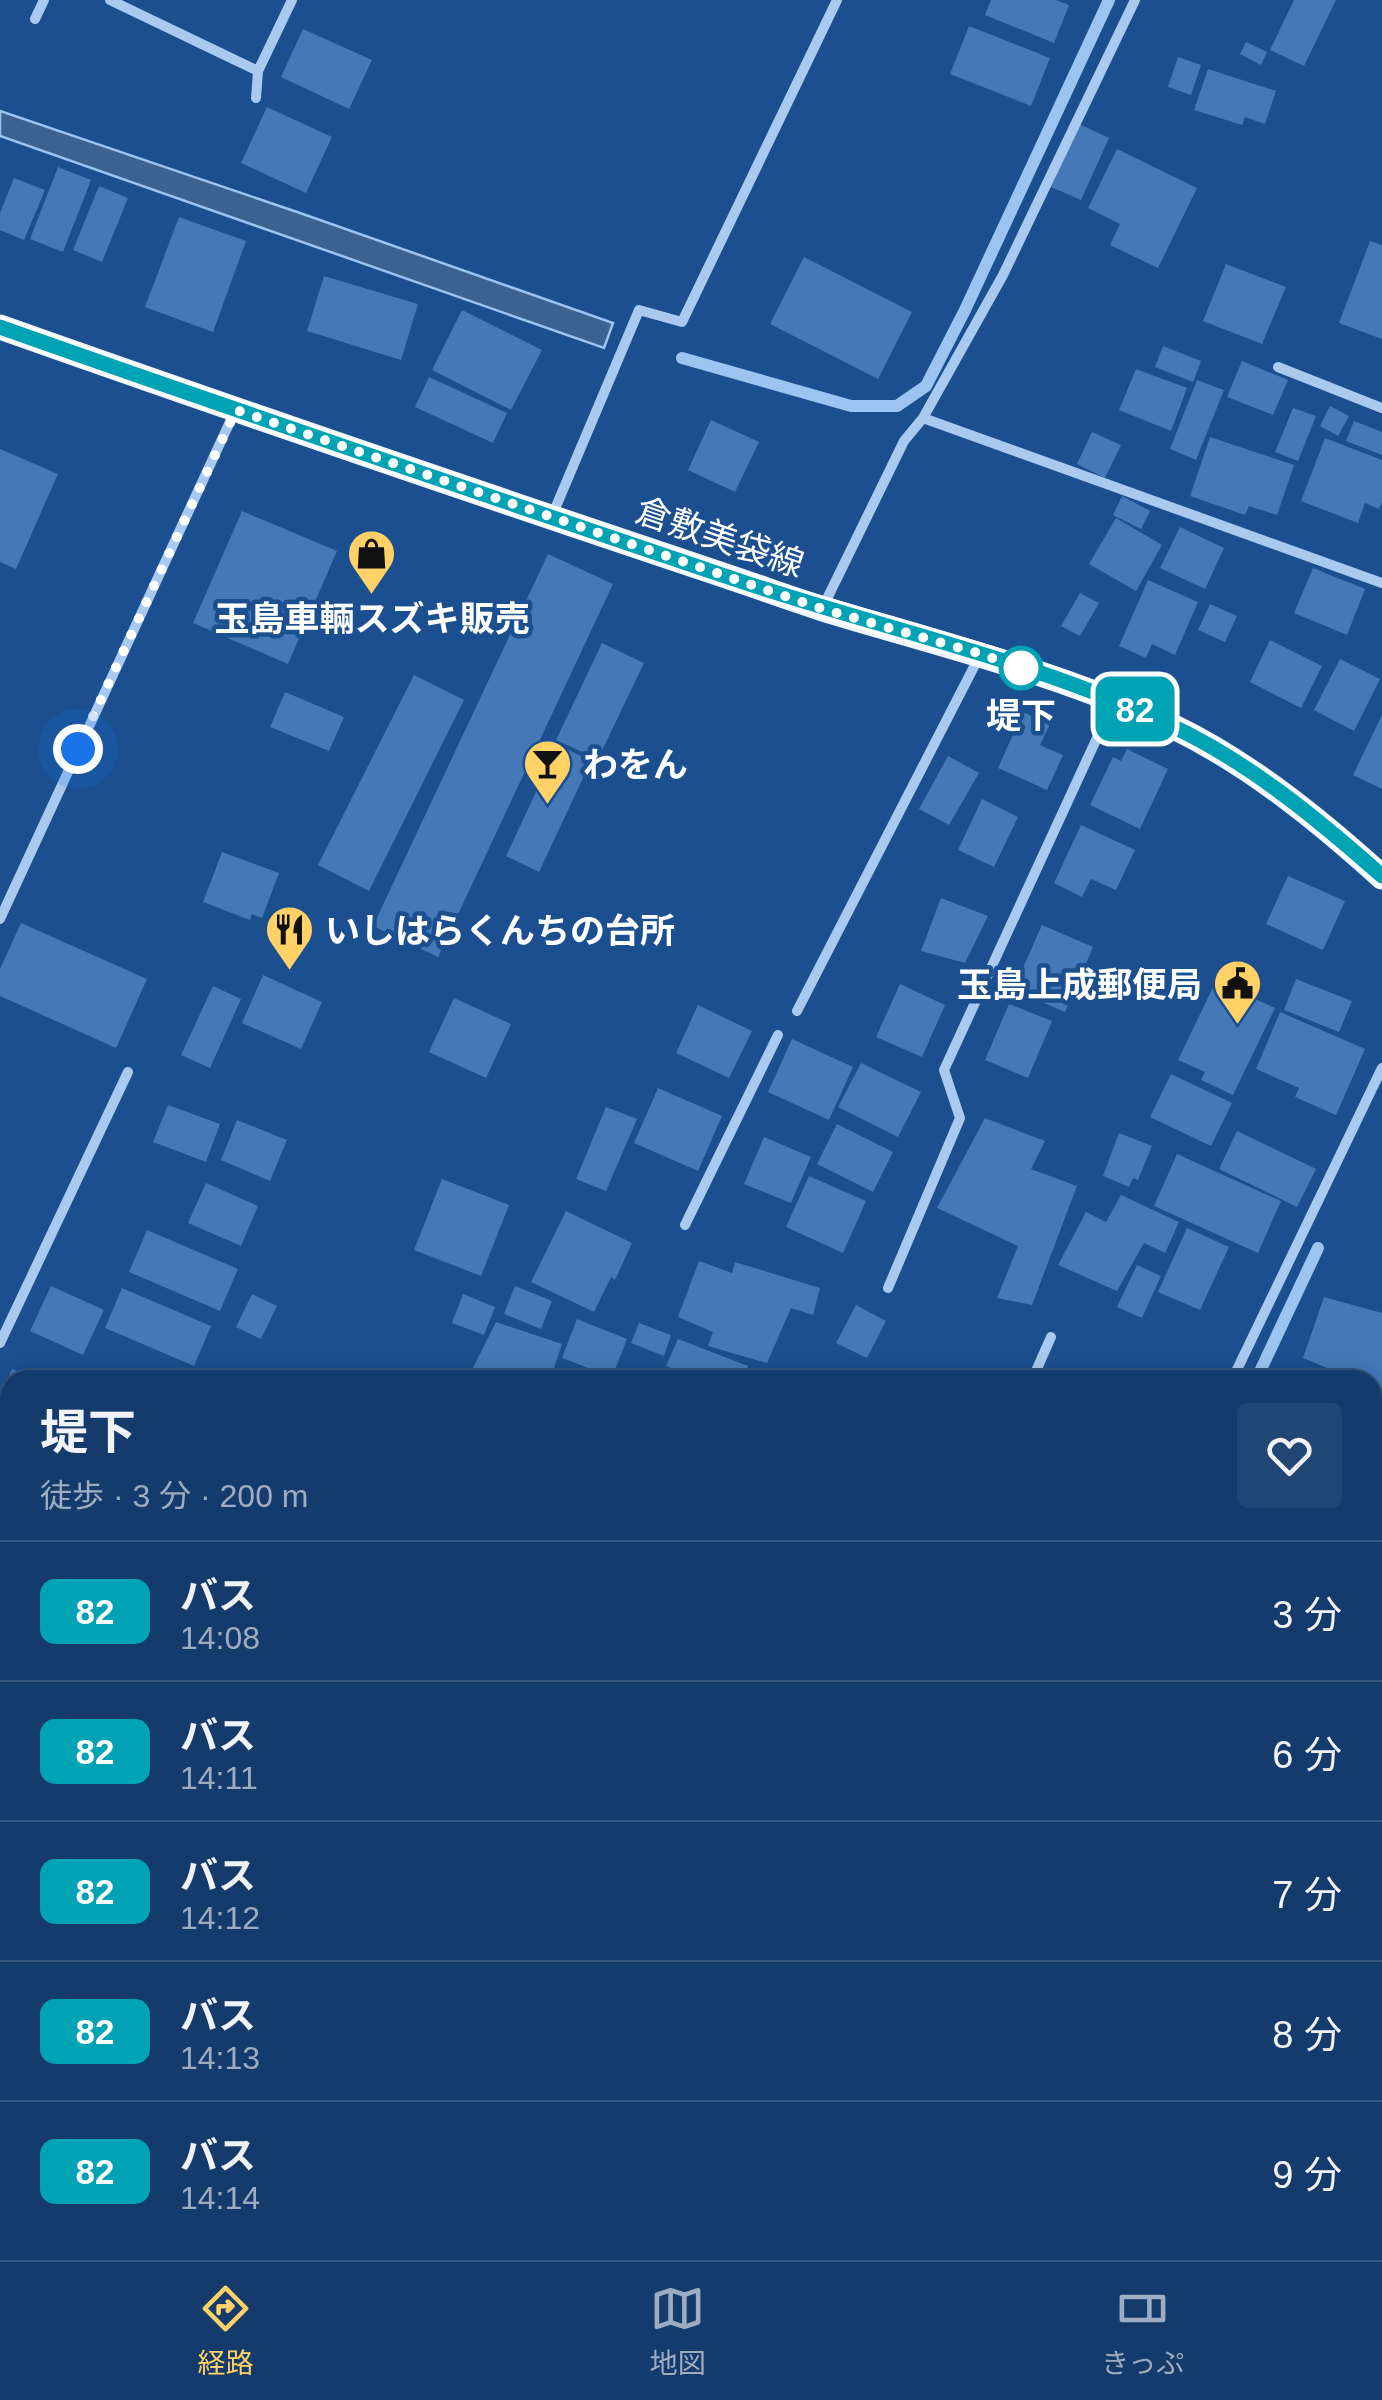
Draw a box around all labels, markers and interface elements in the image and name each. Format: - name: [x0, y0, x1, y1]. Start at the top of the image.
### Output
- street label: 倉敷美袋線: [631, 490, 809, 584]
- shop icon: 玉島車輛スズキ販売: [346, 528, 398, 596]
- place label: 玉島車輛スズキ販売: [214, 599, 530, 638]
- marker: 堤下: [1000, 647, 1042, 689]
- line badge: 82: [1090, 676, 1180, 742]
- text: 82: [1116, 690, 1154, 729]
- place label: 堤下: [986, 696, 1056, 735]
- your location: [53, 724, 103, 774]
- bar icon: わをん: [522, 738, 574, 806]
- place label: わをん: [583, 745, 688, 784]
- restaurant icon: いしはらくんちの台所: [264, 904, 316, 972]
- place label: いしはらくんちの台所: [325, 911, 675, 950]
- public building icon: 玉島上成郵便局: [1211, 958, 1263, 1026]
- place label: 玉島上成郵便局: [957, 965, 1202, 1004]
- button: heart: [1237, 1403, 1342, 1508]
- text: 堤下: [40, 1406, 136, 1459]
- text: 徒歩 · 3 分 · 200 m: [40, 1478, 309, 1514]
- text: バス: [180, 1575, 256, 1617]
- text: 82: [76, 1592, 114, 1631]
- text: 3 分: [1272, 1594, 1342, 1636]
- text: 14:08: [180, 1620, 260, 1656]
- text: バス: [180, 1715, 256, 1757]
- text: 82: [76, 1732, 114, 1771]
- text: 6 分: [1272, 1734, 1342, 1776]
- text: 14:11: [180, 1760, 258, 1796]
- text: バス: [180, 1855, 256, 1897]
- text: 82: [76, 1872, 114, 1911]
- text: 7 分: [1272, 1874, 1342, 1916]
- text: 14:12: [180, 1900, 260, 1936]
- text: バス: [180, 1995, 256, 2037]
- text: 82: [76, 2012, 114, 2051]
- text: 8 分: [1272, 2014, 1342, 2056]
- text: 14:13: [180, 2040, 260, 2076]
- text: バス: [180, 2135, 256, 2177]
- text: 82: [76, 2152, 114, 2191]
- text: 9 分: [1272, 2154, 1342, 2196]
- text: 14:14: [180, 2180, 260, 2216]
- tab: 経路: [198, 2281, 254, 2381]
- tab: 地図: [650, 2281, 706, 2381]
- tab: きっぷ: [1101, 2281, 1184, 2381]

